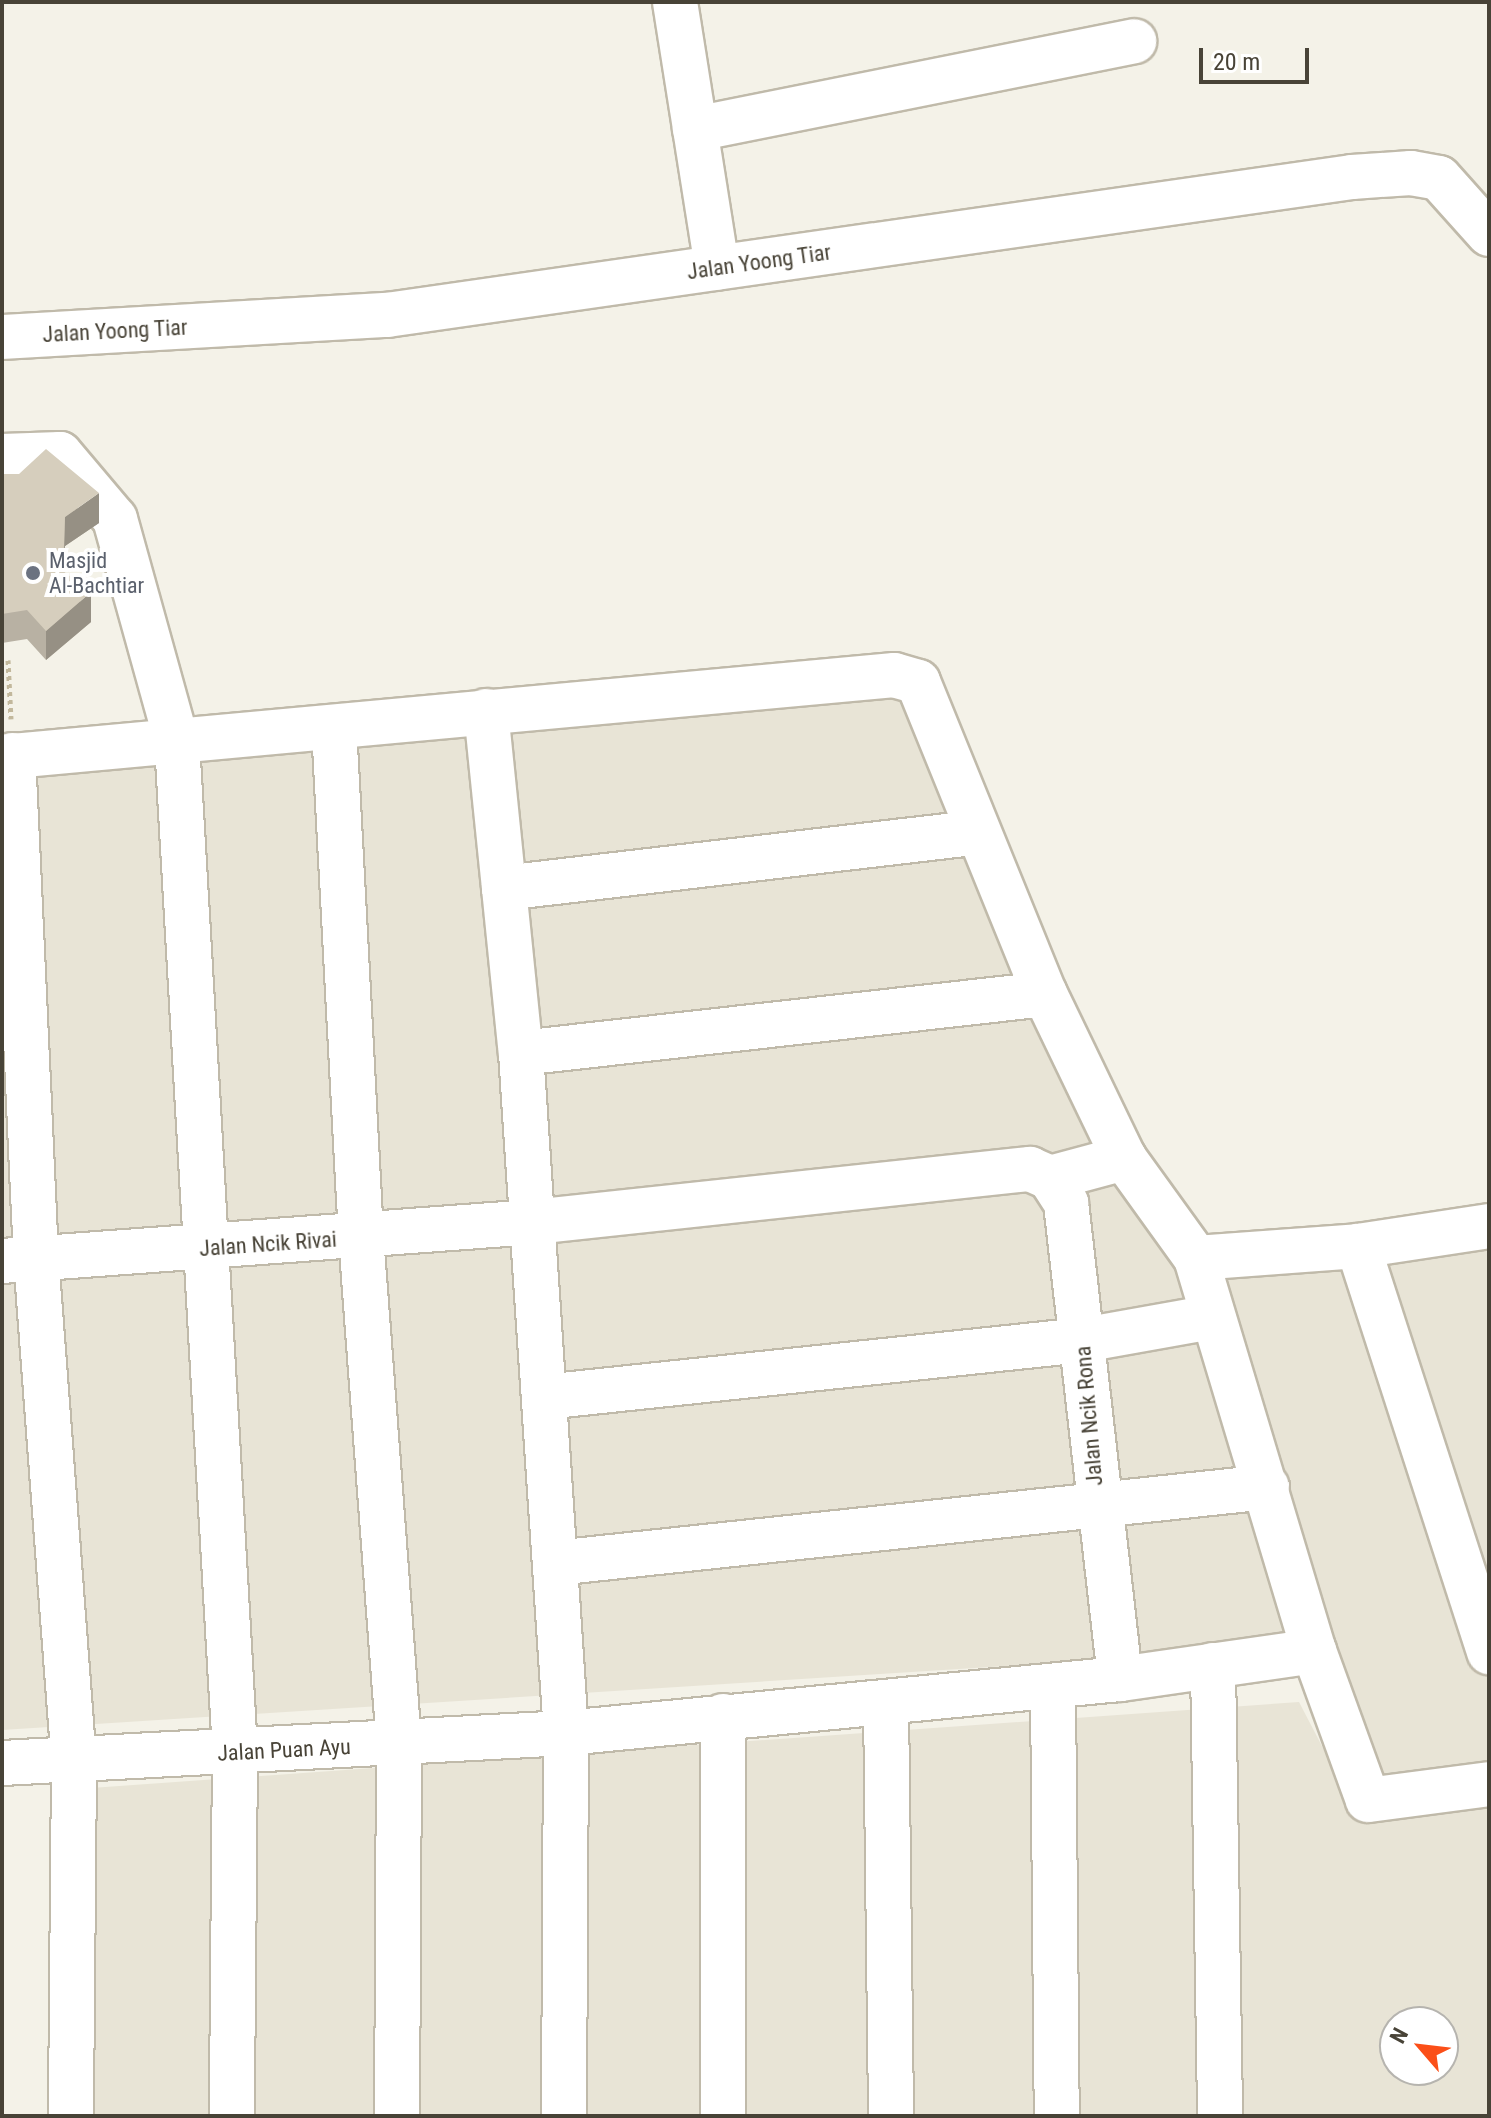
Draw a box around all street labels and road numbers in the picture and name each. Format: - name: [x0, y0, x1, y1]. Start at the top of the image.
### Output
- street label: Jalan Yoong Tiar: [685, 239, 833, 285]
- street label: Jalan Yoong Tiar: [42, 314, 188, 348]
- street label: Jalan Ncik Rivai: [198, 1226, 338, 1262]
- street label: Jalan Ncik Rona: [1070, 1345, 1108, 1487]
- street label: Jalan Puan Ayu: [217, 1733, 351, 1767]

